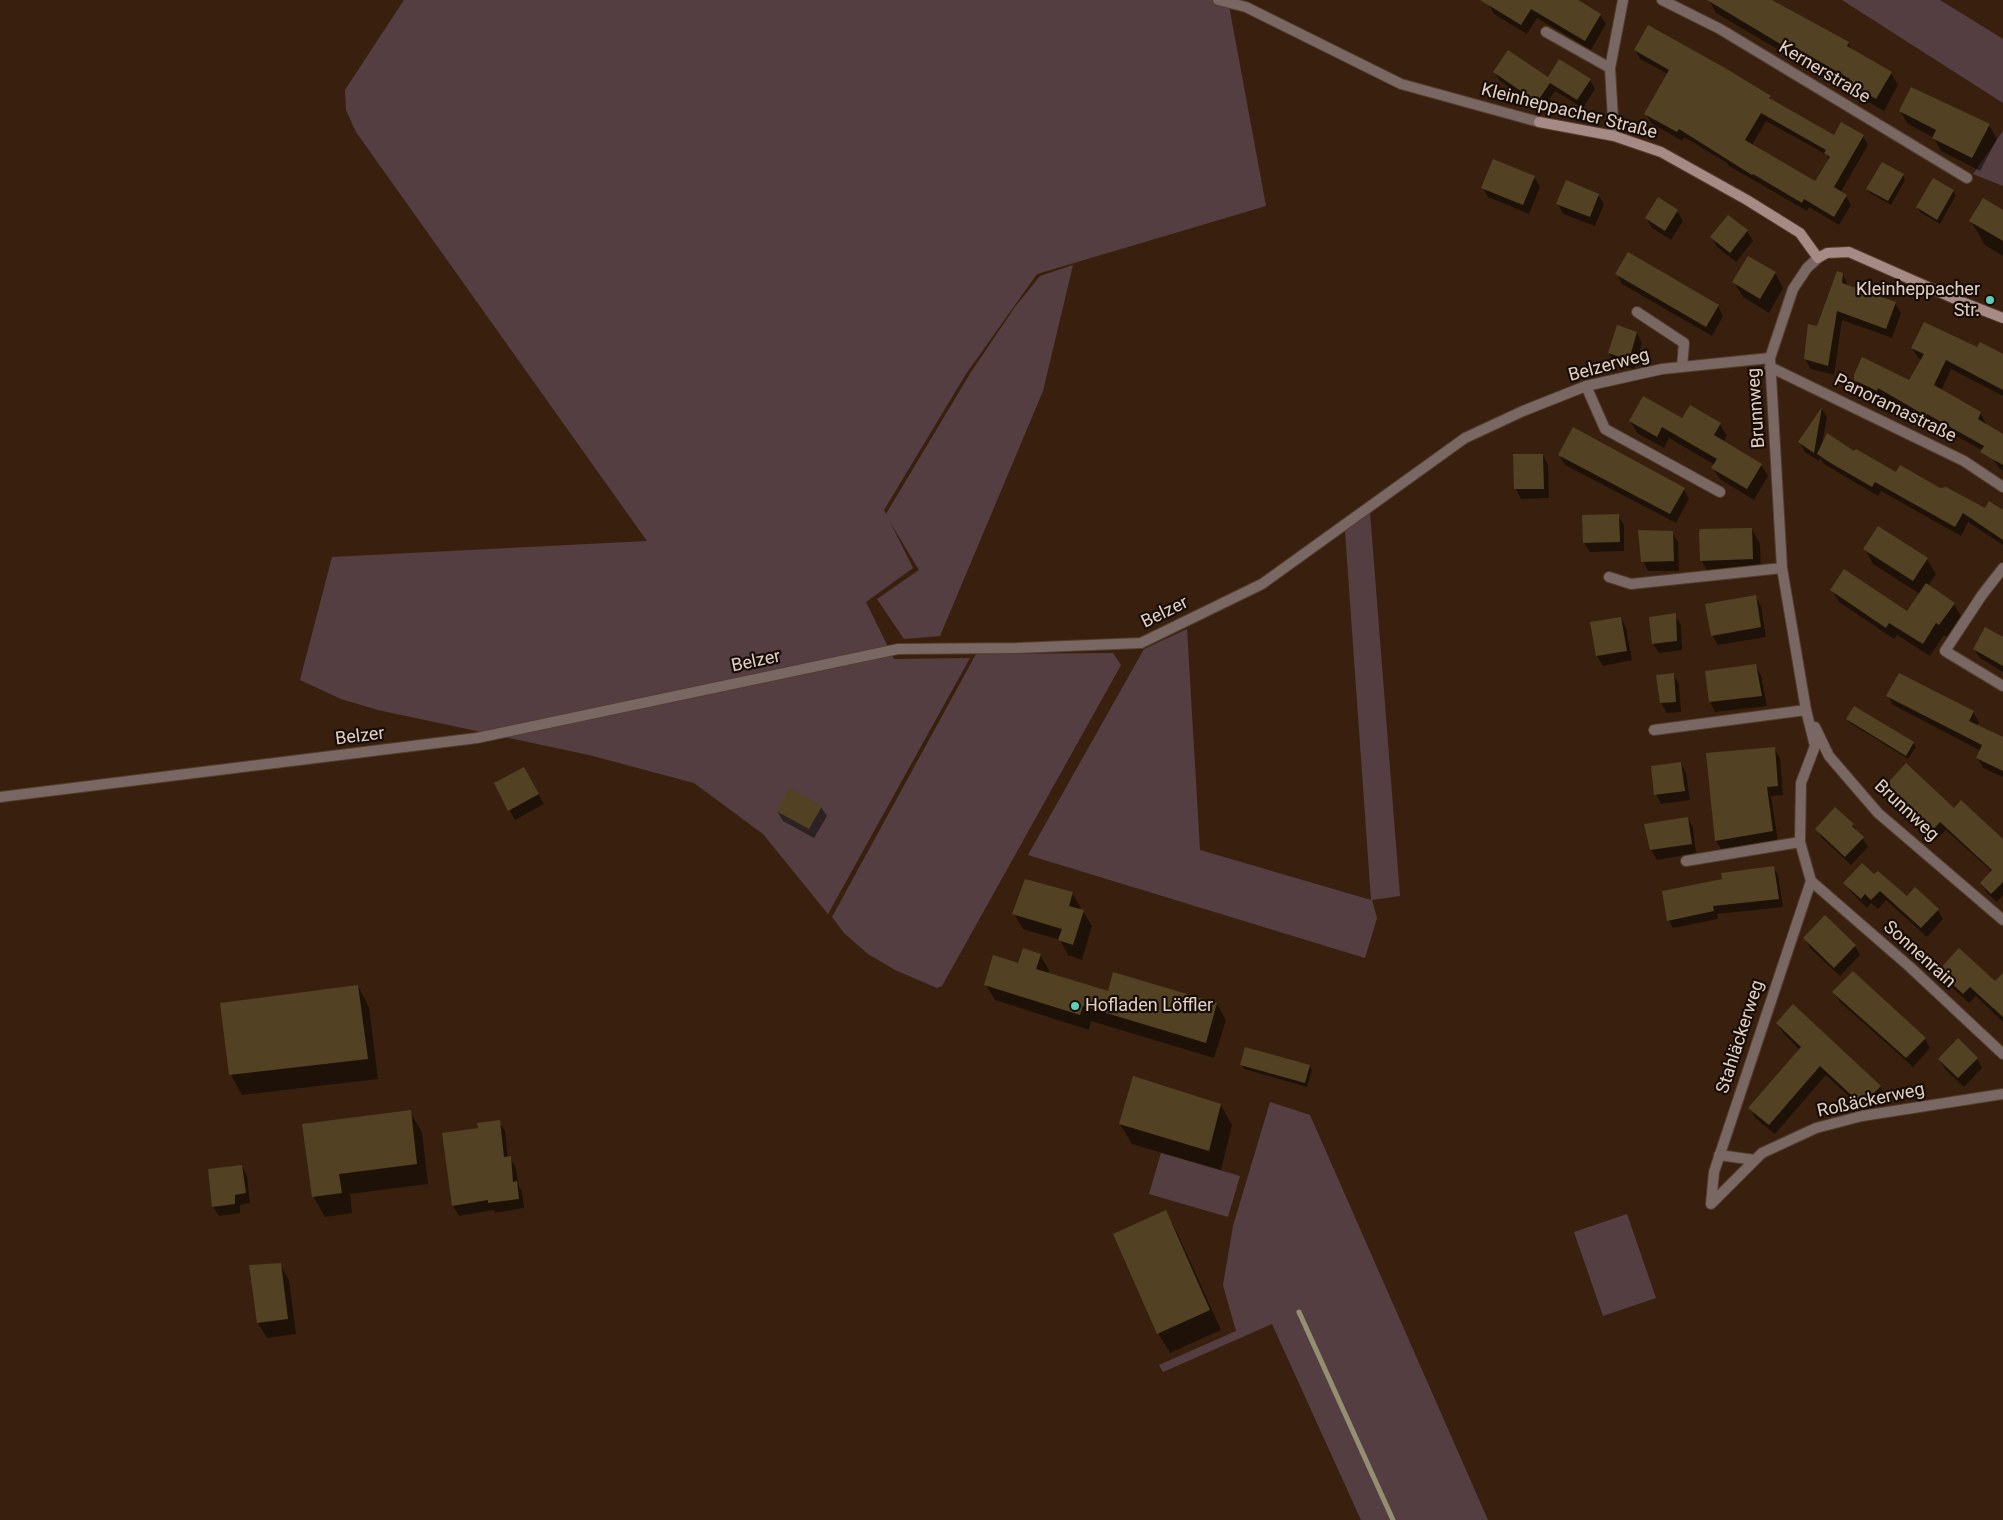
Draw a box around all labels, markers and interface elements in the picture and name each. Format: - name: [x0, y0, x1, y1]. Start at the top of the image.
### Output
- street label: Kernerstraße: [1774, 37, 1874, 109]
- street label: Kleinheppacher Straße: [1479, 80, 1659, 144]
- place label: Kleinheppacher Str.: [1856, 279, 1980, 322]
- marker: Kleinheppacher Str.: [1984, 294, 1996, 306]
- street label: Belzerweg: [1566, 345, 1652, 387]
- street label: Brunnweg: [1743, 367, 1771, 449]
- street label: Panoramastraße: [1830, 370, 1960, 448]
- street label: Belzer: [1138, 592, 1192, 634]
- street label: Belzer: [730, 646, 782, 678]
- street label: Belzer: [334, 723, 386, 751]
- street label: Brunnweg: [1869, 776, 1943, 846]
- street label: Sonnenrain: [1878, 917, 1960, 993]
- street label: Stahläckerweg: [1713, 978, 1769, 1096]
- place label: Hofladen Löffler: [1085, 995, 1213, 1017]
- marker: Hofladen Löffler: [1069, 1000, 1081, 1012]
- street label: Roßäckerweg: [1815, 1079, 1927, 1123]

